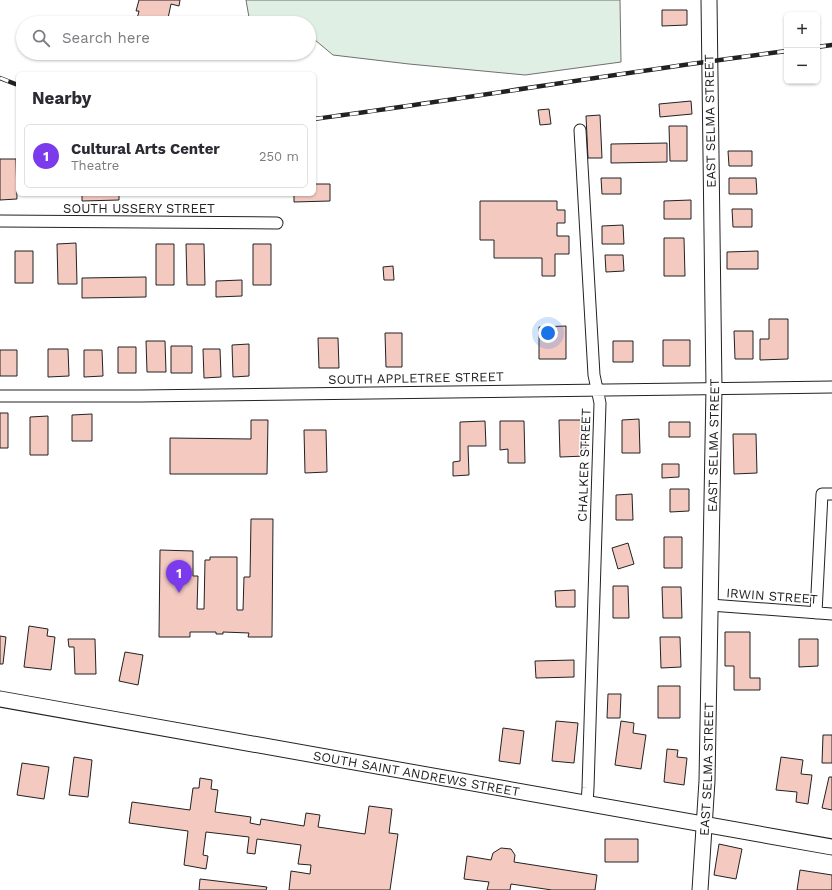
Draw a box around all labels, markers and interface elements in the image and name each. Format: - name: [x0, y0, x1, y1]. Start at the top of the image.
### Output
- map controls: [784, 12, 820, 84]
- button: +: [784, 12, 820, 48]
- search box: [16, 16, 316, 60]
- icon: search: [30, 27, 52, 49]
- text: Search here: [62, 29, 150, 47]
- button: −: [784, 48, 820, 84]
- street label: EAST SELMA STREET: [701, 54, 719, 188]
- text: Nearby: [32, 88, 91, 108]
- text: Cultural Arts Center: [71, 140, 220, 158]
- text: 1: [43, 149, 49, 164]
- text: 250 m: [259, 149, 299, 164]
- text: Theatre: [71, 158, 119, 173]
- street label: SOUTH USSERY STREET: [63, 201, 215, 216]
- your location: [538, 323, 558, 343]
- street label: SOUTH APPLETREE STREET: [328, 369, 504, 387]
- street label: EAST SELMA STREET: [704, 378, 722, 512]
- street label: CHALKER STREET: [575, 408, 593, 522]
- pin: 1: [166, 560, 192, 593]
- street label: IRWIN STREET: [726, 585, 818, 607]
- street label: EAST SELMA STREET: [696, 702, 716, 836]
- street label: SOUTH SAINT ANDREWS STREET: [312, 747, 521, 799]

